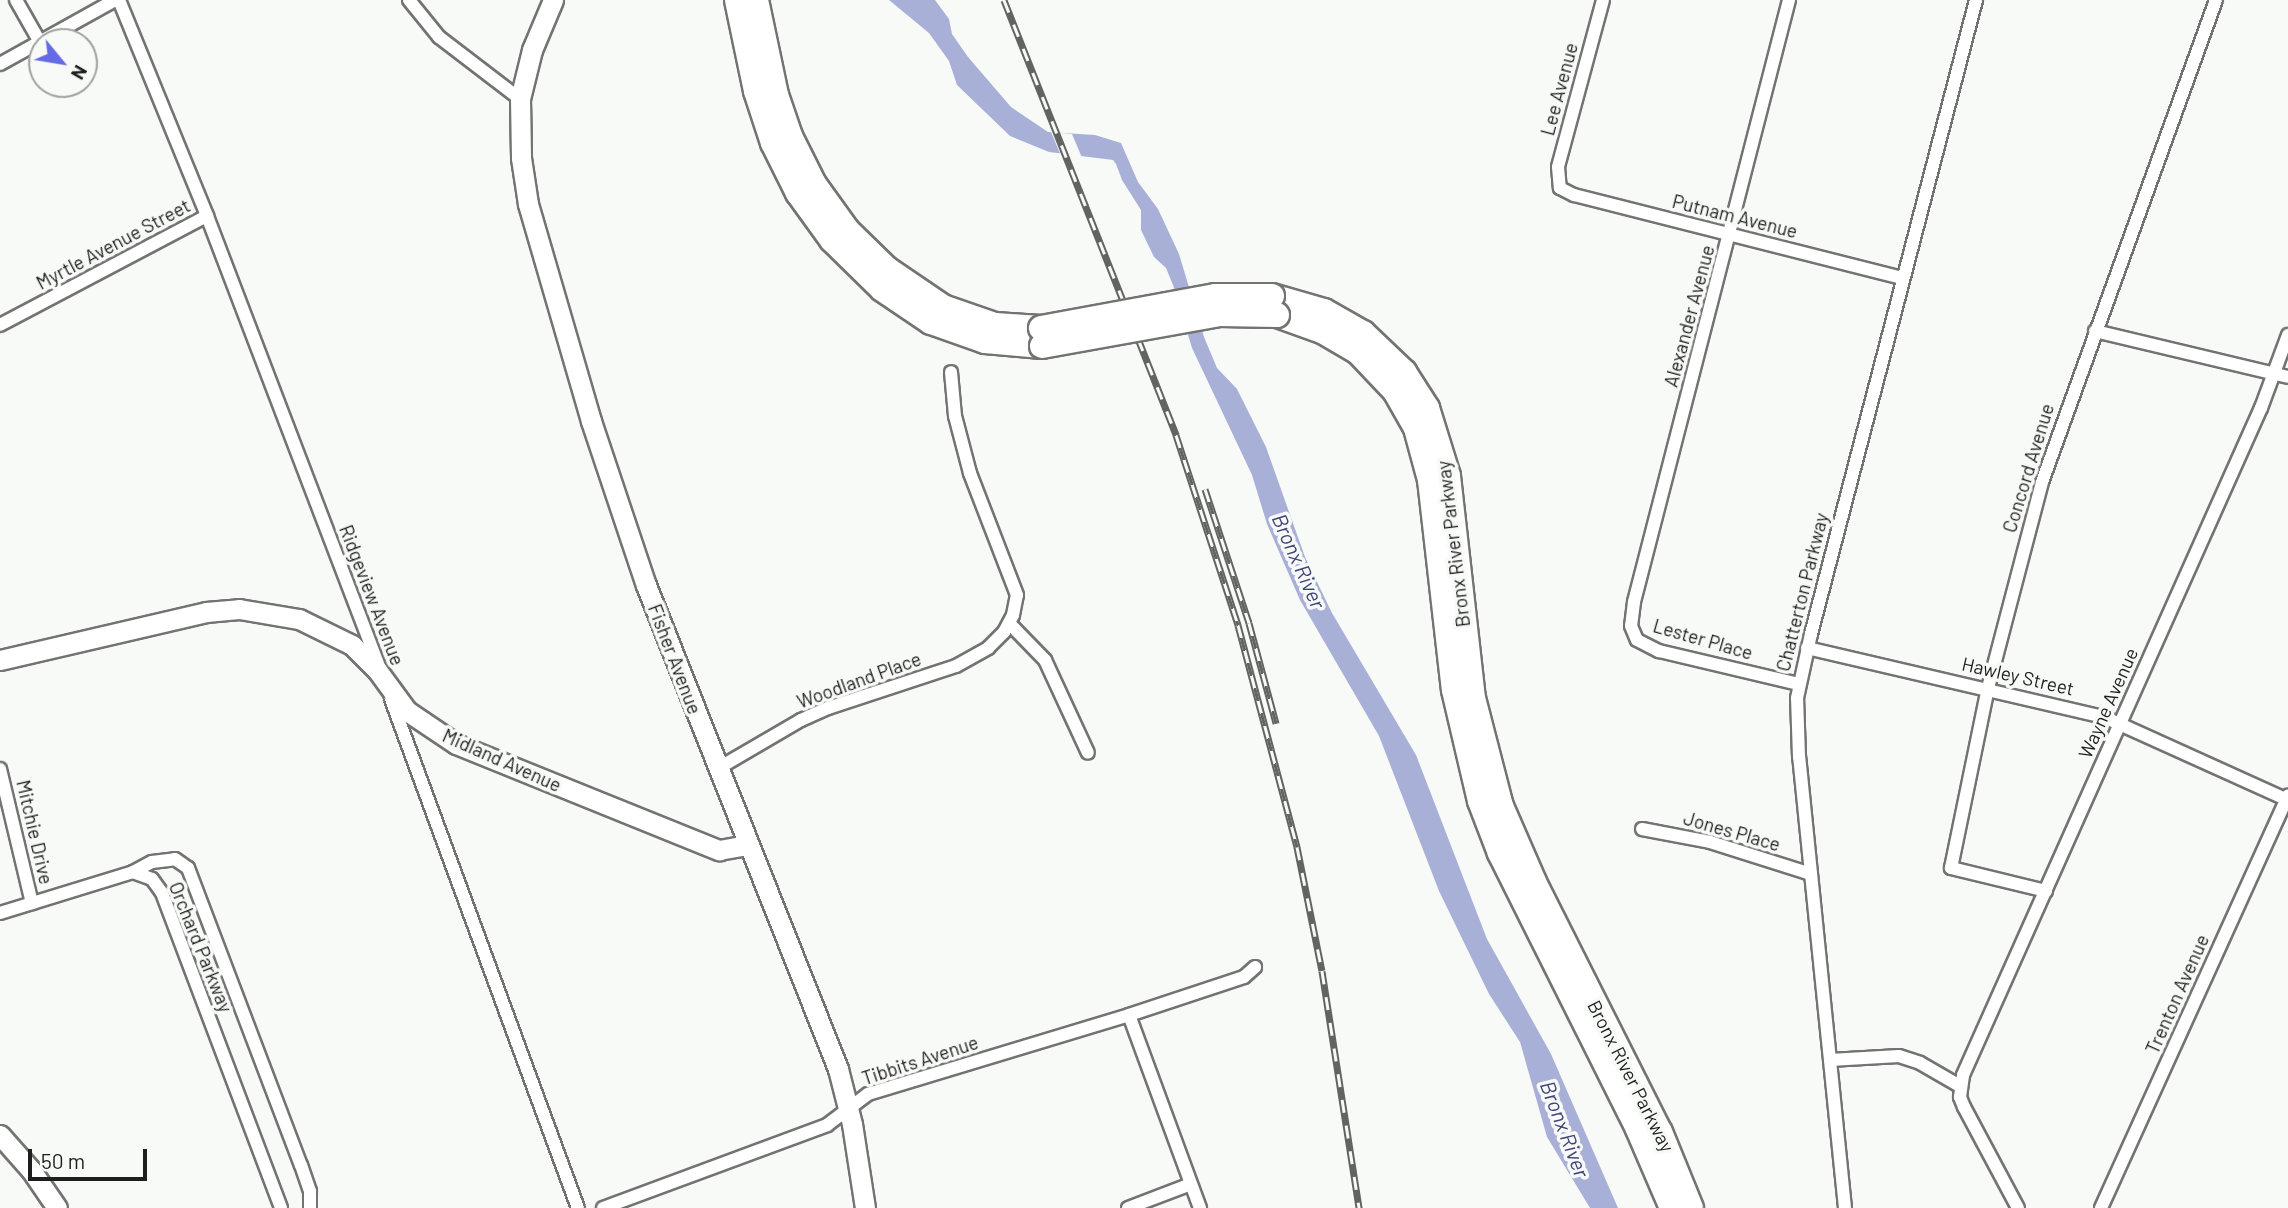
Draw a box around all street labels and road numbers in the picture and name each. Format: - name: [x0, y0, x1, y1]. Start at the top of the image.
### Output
- street label: Lee Avenue: [1536, 40, 1582, 138]
- street label: Putnam Avenue: [1670, 189, 1800, 243]
- street label: Myrtle Avenue Street: [32, 194, 194, 294]
- street label: Alexander Avenue: [1659, 242, 1719, 390]
- street label: Concord Avenue: [1998, 401, 2058, 535]
- street label: Bronx River Parkway: [1431, 460, 1475, 628]
- street label: Chatterton Parkway: [1771, 510, 1833, 674]
- street label: Ridgeview Avenue: [335, 522, 409, 668]
- street label: Fisher Avenue: [644, 601, 706, 717]
- street label: Lester Place: [1651, 614, 1755, 664]
- street label: Wayne Avenue: [2073, 644, 2143, 762]
- street label: Woodland Place: [794, 647, 924, 713]
- street label: Hawley Street: [1960, 652, 2076, 700]
- street label: Midland Avenue: [439, 724, 565, 796]
- street label: Mitchie Drive: [12, 778, 58, 886]
- street label: Jones Place: [1681, 806, 1783, 856]
- street label: Orchard Parkway: [164, 878, 238, 1016]
- street label: Trenton Avenue: [2140, 931, 2214, 1057]
- street label: Bronx River Parkway: [1583, 996, 1679, 1156]
- street label: Tibbits Avenue: [859, 1030, 981, 1090]

